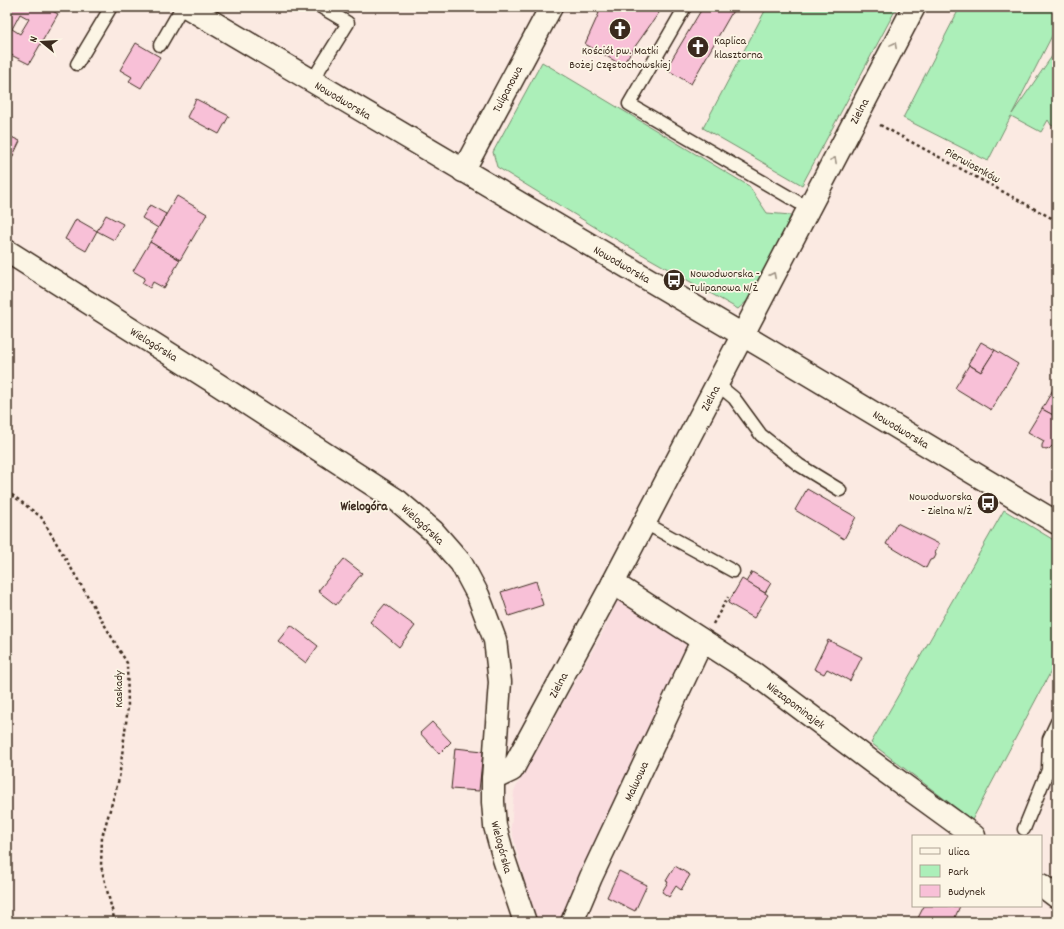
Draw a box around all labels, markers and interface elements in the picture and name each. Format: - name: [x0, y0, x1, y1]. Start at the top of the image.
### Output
- church icon: Kościół pw. Matki Bożej Częstochowskiej: [607, 16, 633, 42]
- north arrow: [22, 22, 62, 62]
- place label: Kaplica klasztorna: [714, 33, 763, 64]
- text: N: [26, 34, 43, 45]
- church icon: Kaplica klasztorna: [685, 34, 711, 60]
- one-way arrow: [889, 42, 897, 49]
- place label: Kościół pw. Matki Bożej Częstochowskiej: [569, 43, 671, 74]
- street label: Tulipanowa: [489, 63, 528, 116]
- street label: Nowodworska: [311, 78, 374, 125]
- street label: Zielna: [847, 96, 874, 128]
- street label: Pierwiosnków: [941, 144, 1003, 189]
- one-way arrow: [829, 157, 836, 164]
- street label: Nowodworska: [590, 242, 653, 289]
- place label: Nowodworska - Tulipanowa N/Ż: [690, 266, 760, 297]
- bus stop icon: Nowodworska - Tulipanowa N/Ż: [661, 267, 687, 293]
- one-way arrow: [769, 272, 776, 279]
- street label: Wielogórska: [126, 324, 181, 367]
- street label: Zielna: [698, 383, 725, 415]
- street label: Nowodworska: [869, 407, 932, 454]
- place label: Nowodworska - Zielna N/Ż: [909, 489, 973, 520]
- bus stop icon: Nowodworska - Zielna N/Ż: [975, 490, 1001, 516]
- district label: Wielogóra: [341, 498, 388, 517]
- street label: Wielogórska: [397, 501, 447, 550]
- street label: Kaskady: [111, 669, 128, 708]
- street label: Zielna: [546, 670, 573, 702]
- street label: Niezapominajek: [762, 679, 828, 734]
- street label: Malwowa: [621, 759, 654, 804]
- street label: Wielogórska: [485, 819, 516, 876]
- legend: [912, 835, 1042, 907]
- text: Ulica: [948, 844, 970, 861]
- text: Park: [948, 864, 969, 881]
- text: Budynek: [948, 884, 985, 901]

